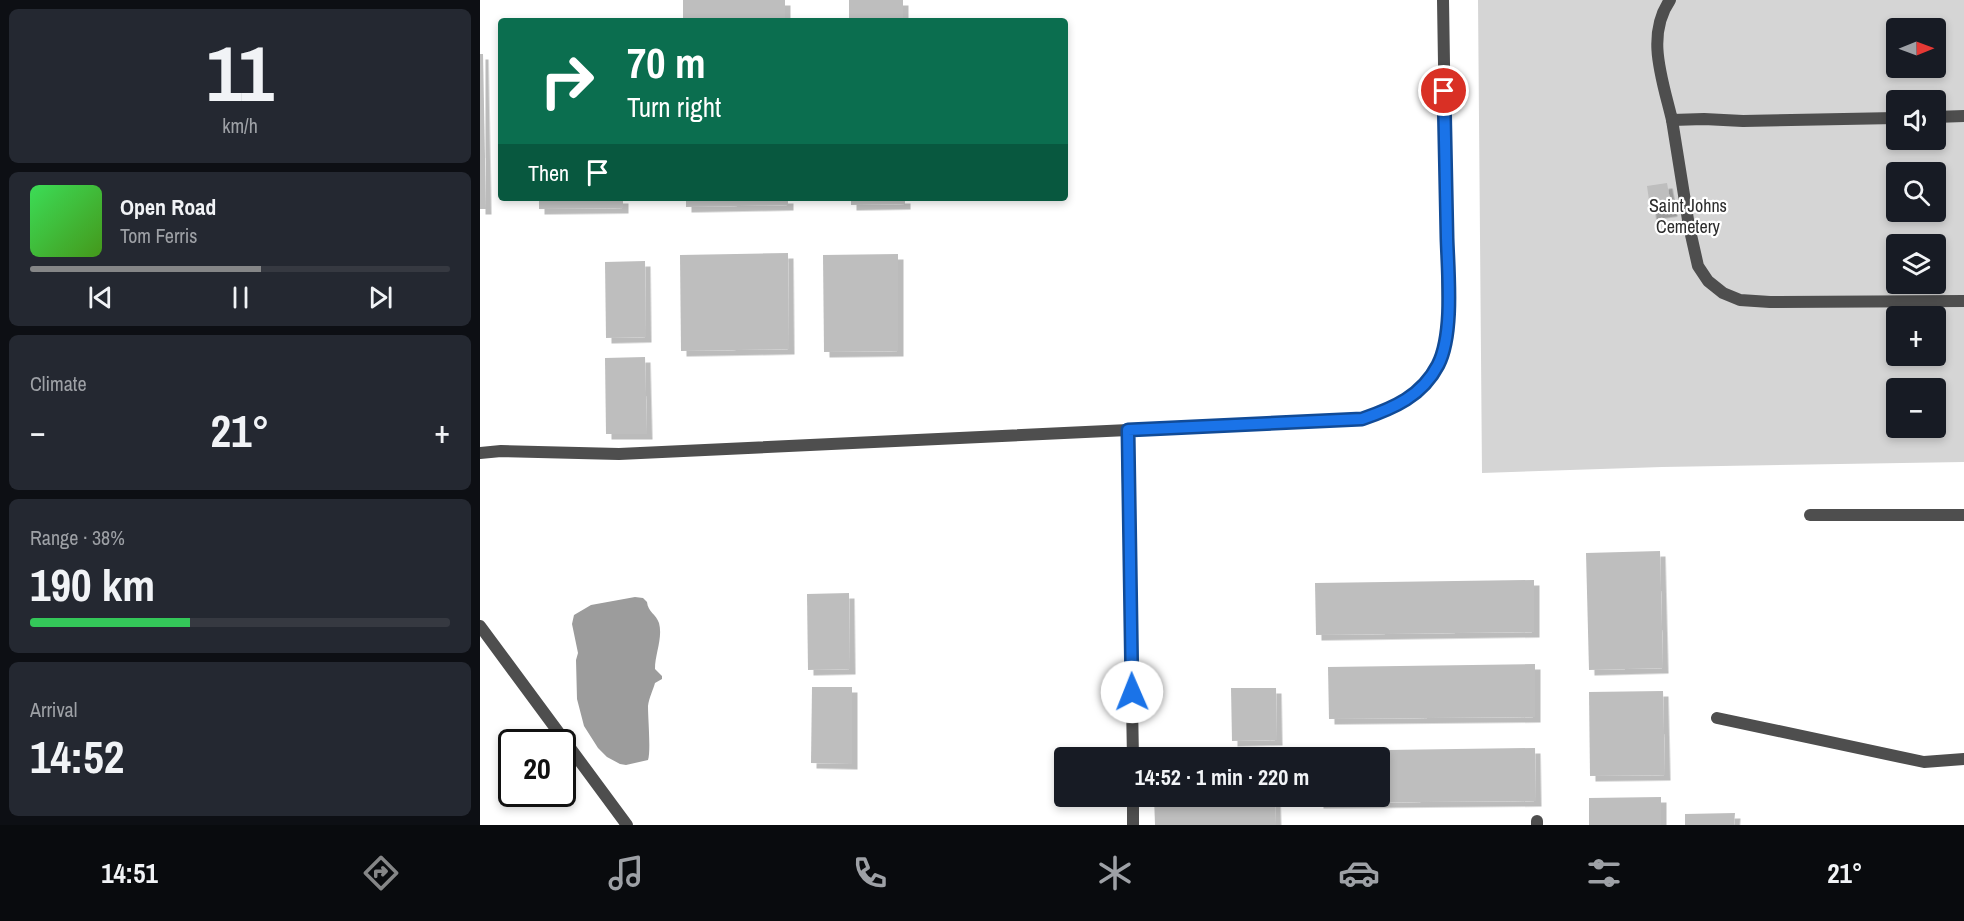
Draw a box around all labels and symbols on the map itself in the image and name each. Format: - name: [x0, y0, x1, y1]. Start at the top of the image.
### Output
- north arrow: [1886, 18, 1946, 78]
- pin: [1418, 65, 1469, 116]
- park label: Saint Johns Cemetery: [1649, 193, 1727, 239]
- position arrow: [1100, 660, 1164, 724]
- speed limit sign: 20: [498, 729, 576, 807]

